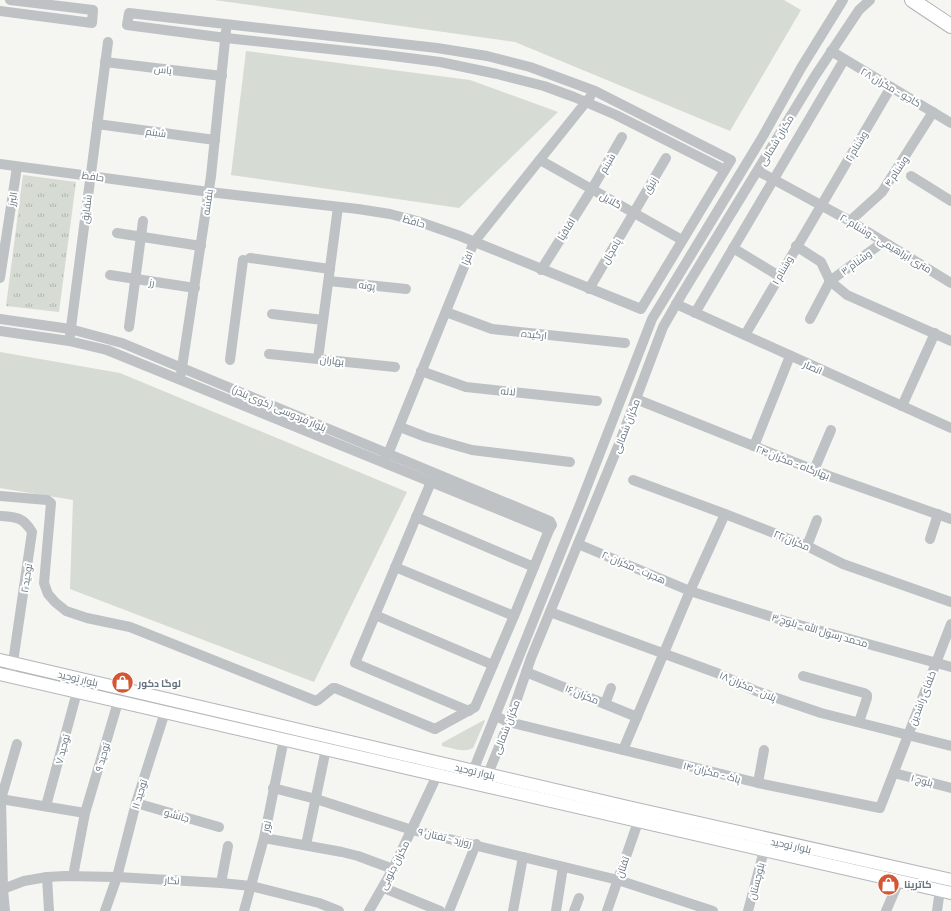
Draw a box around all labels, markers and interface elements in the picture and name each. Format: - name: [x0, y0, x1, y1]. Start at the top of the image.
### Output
- street label: یاس: [153, 61, 173, 77]
- street label: کاجو - مکران ۲۸: [858, 64, 924, 110]
- street label: مکران شمالی: [755, 112, 797, 168]
- street label: شبنم: [145, 124, 167, 141]
- street label: وشنام ۲: [841, 128, 871, 164]
- street label: شبنم: [596, 151, 619, 176]
- street label: وشنام ۴: [881, 153, 912, 190]
- street label: حافظ: [81, 167, 105, 185]
- street label: زنبق: [640, 174, 660, 196]
- street label: بنفشه: [198, 188, 216, 216]
- street label: گلایل: [597, 188, 625, 212]
- street label: البرز: [4, 191, 20, 208]
- street label: شقایق: [77, 194, 95, 224]
- street label: ۲۰ متری ابراهیمی - وشنام: [837, 210, 934, 277]
- street label: حافظ: [401, 211, 427, 231]
- street label: اقاقیا: [554, 215, 578, 243]
- street label: پامچال: [598, 235, 624, 266]
- street label: وشنام ۳: [838, 246, 875, 279]
- street label: افرا: [458, 249, 476, 267]
- street label: وشنام ۱: [768, 253, 797, 287]
- street label: رز: [147, 275, 156, 289]
- street label: پونه: [358, 277, 376, 293]
- street label: ارکیده: [520, 326, 548, 342]
- street label: بهاران: [319, 352, 345, 368]
- street label: انصار: [800, 356, 825, 377]
- street label: بلوار فردوسی (کوی بندر): [229, 382, 329, 434]
- street label: لاله: [500, 383, 516, 399]
- street label: مکران شمالی: [609, 397, 643, 455]
- street label: بهارگاه - مکران ۲۴: [754, 442, 832, 482]
- street label: مکران ۲۲: [772, 526, 812, 554]
- street label: هجرت - مکران ۲۰: [600, 547, 668, 587]
- street label: توحید ۲: [17, 562, 35, 594]
- street label: محمد رسول الله - بلوچ ۳: [770, 610, 870, 650]
- street label: بلوار توحید: [56, 667, 100, 689]
- street label: پلان - مکران ۱۸: [717, 668, 779, 704]
- street label: خلفای راشدین: [905, 669, 939, 727]
- shop icon: لوگا دکور: [109, 670, 135, 696]
- place label: لوگا دکور: [137, 676, 181, 690]
- street label: مکران ۱۶: [563, 681, 601, 707]
- street label: مکران شمالی: [489, 698, 523, 756]
- street label: توحید ۷: [51, 732, 73, 766]
- street label: توحید ۹: [91, 741, 113, 773]
- street label: پاک - مکران ۱۴: [682, 758, 743, 786]
- street label: بلوار توحید: [453, 760, 497, 782]
- street label: بلوچ ۱: [909, 770, 935, 790]
- street label: توحید ۱۱: [128, 777, 150, 811]
- street label: جانشو: [163, 805, 191, 825]
- street label: نور: [258, 819, 274, 834]
- street label: روزرد - تفتان ۹: [417, 824, 473, 850]
- street label: بلوار توحید: [769, 834, 813, 856]
- street label: مکران جنوبی: [376, 838, 412, 892]
- street label: تفتان: [612, 854, 632, 880]
- street label: بلوچستان: [744, 861, 768, 901]
- shop icon: کاترینا: [876, 871, 902, 897]
- street label: نگار: [163, 873, 180, 887]
- place label: کاترینا: [904, 877, 932, 891]

